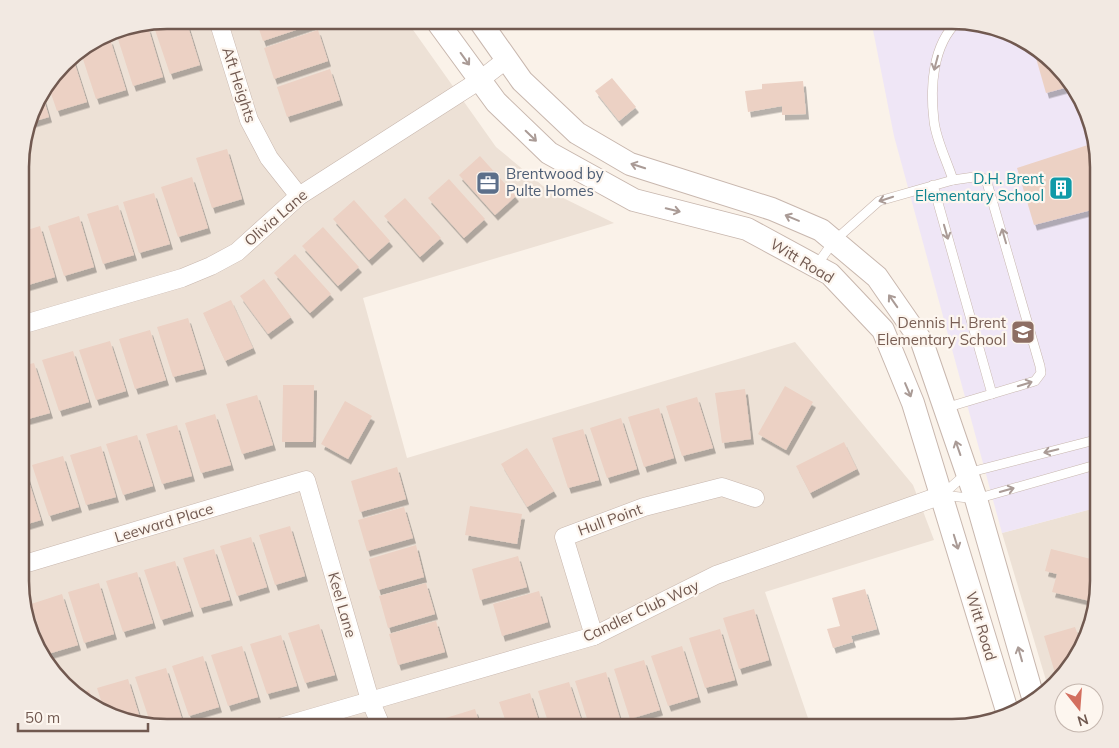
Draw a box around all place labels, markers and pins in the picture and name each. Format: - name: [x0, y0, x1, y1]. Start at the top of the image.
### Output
- place label: Brentwood by Pulte Homes: [506, 164, 604, 200]
- place label: D.H. Brent Elementary School: [915, 169, 1044, 205]
- office icon: Brentwood by Pulte Homes: [475, 170, 501, 196]
- building icon: D.H. Brent Elementary School: [1048, 175, 1074, 201]
- place label: Dennis H. Brent Elementary School: [877, 313, 1006, 349]
- school or university icon: Dennis H. Brent Elementary School: [1010, 319, 1036, 345]

